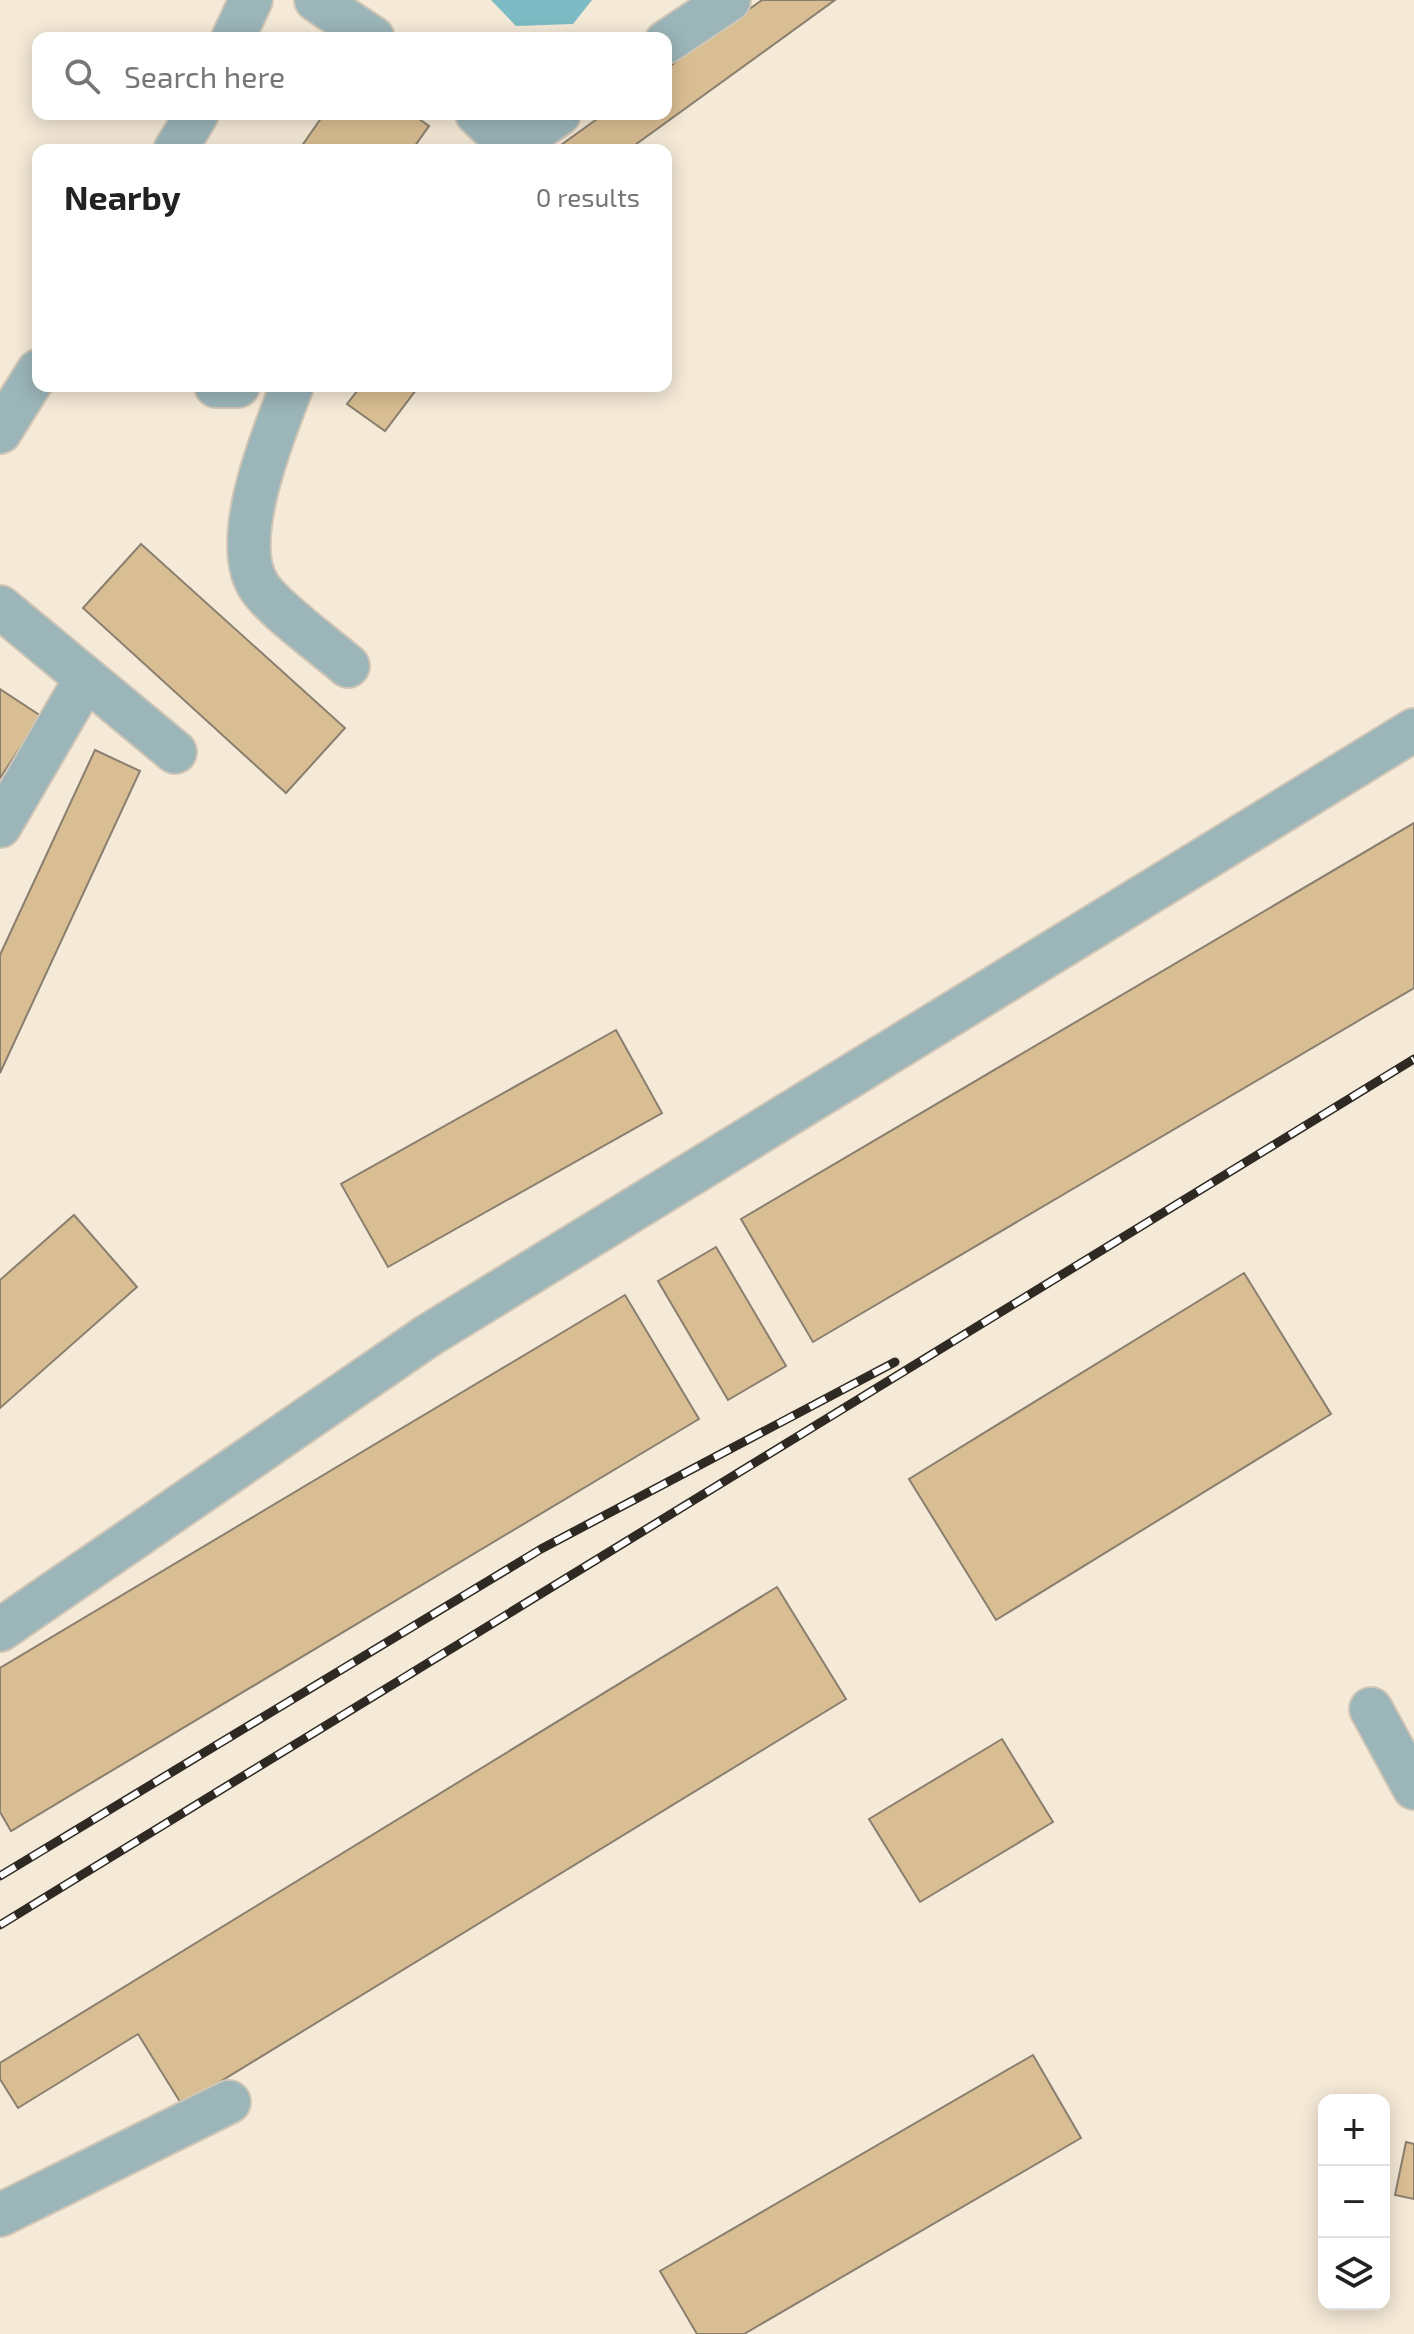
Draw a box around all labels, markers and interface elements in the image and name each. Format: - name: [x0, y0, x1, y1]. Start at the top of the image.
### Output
- search box: [32, 32, 672, 120]
- icon: search: [60, 54, 104, 98]
- text: Search here: [124, 58, 285, 94]
- text: Nearby: [64, 176, 181, 217]
- text: 0 results: [536, 181, 640, 212]
- map controls: [1318, 2094, 1390, 2310]
- button: +: [1318, 2094, 1390, 2166]
- button: −: [1318, 2166, 1390, 2238]
- button: layers: [1318, 2238, 1390, 2310]

